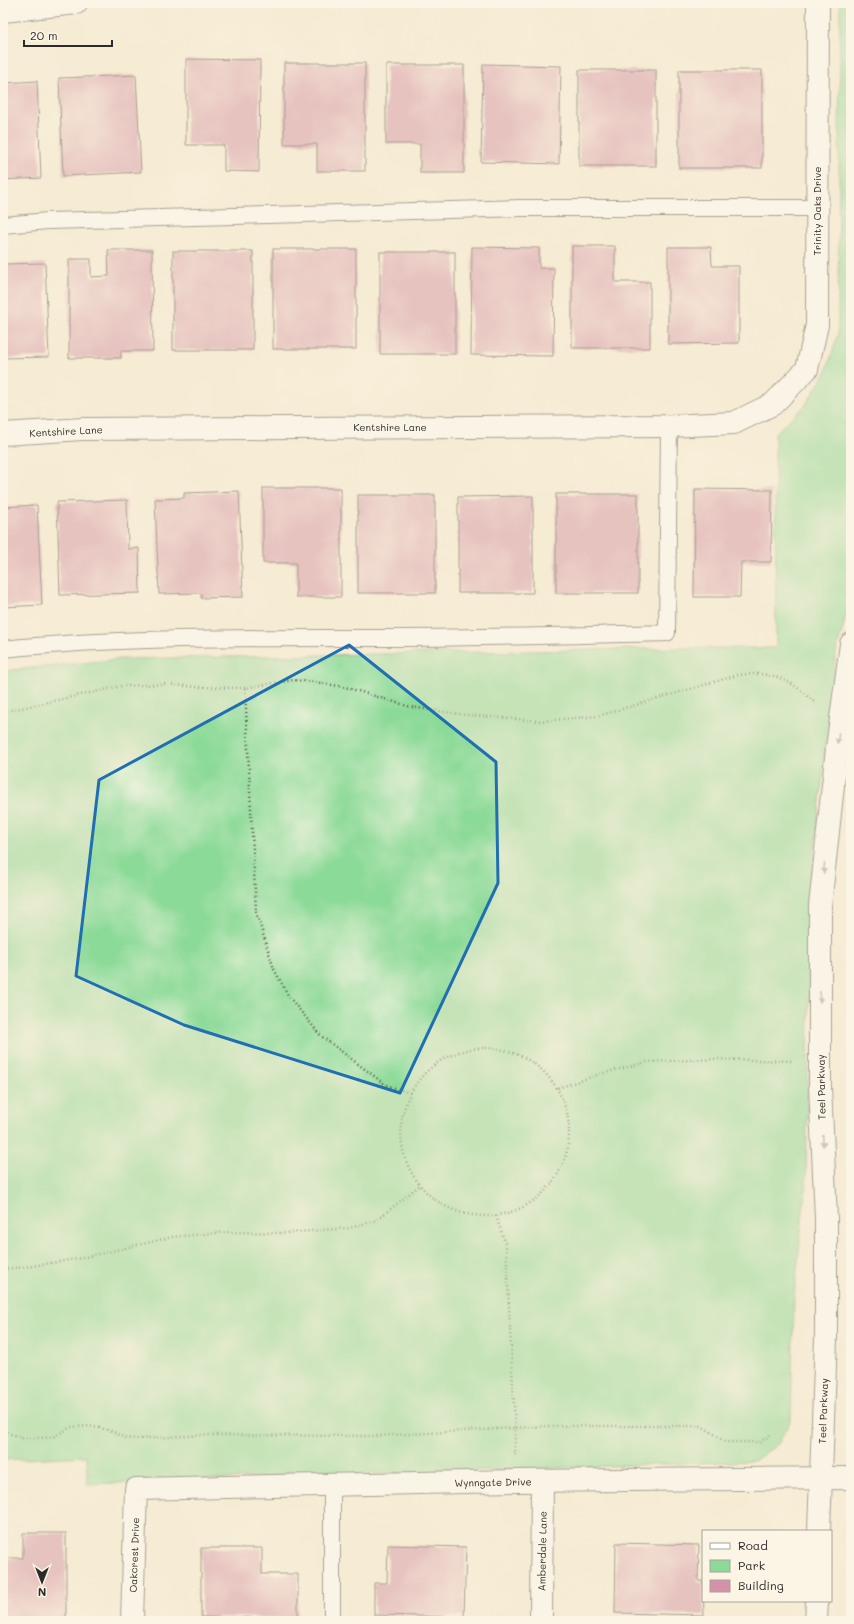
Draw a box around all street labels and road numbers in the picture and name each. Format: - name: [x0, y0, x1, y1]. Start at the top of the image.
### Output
- street label: Trinity Oaks Drive: [810, 166, 824, 256]
- street label: Kentshire Lane: [353, 420, 427, 434]
- street label: Kentshire Lane: [29, 422, 103, 440]
- street label: Teel Parkway: [813, 1054, 829, 1120]
- street label: Teel Parkway: [815, 1378, 831, 1444]
- street label: Wynngate Drive: [454, 1474, 532, 1490]
- street label: Amberdale Lane: [534, 1511, 550, 1591]
- street label: Oakcrest Drive: [126, 1517, 142, 1593]

